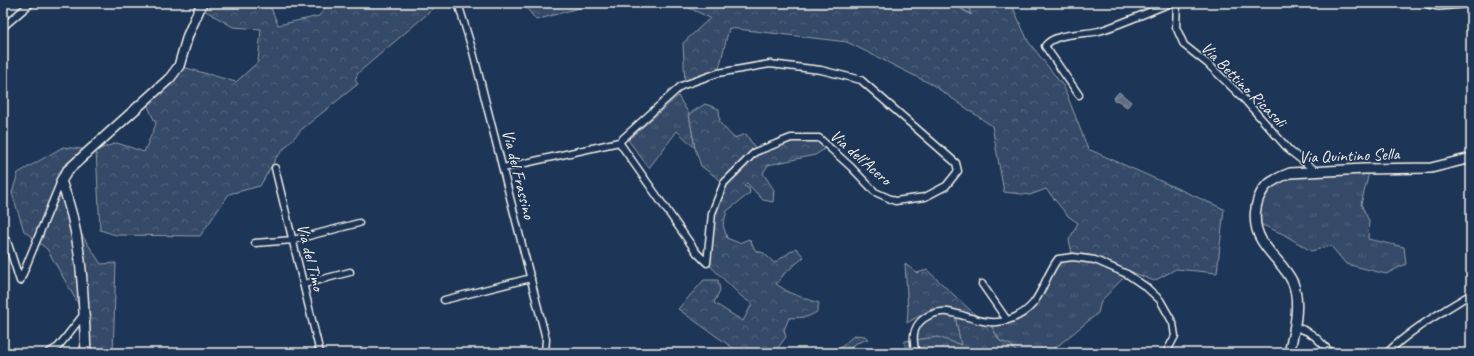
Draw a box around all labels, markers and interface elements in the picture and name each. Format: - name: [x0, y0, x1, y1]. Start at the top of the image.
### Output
- street label: Via Bettino Ricasoli: [1196, 37, 1293, 134]
- street label: Via dell'Acero: [826, 125, 897, 191]
- street label: Via del Frassino: [497, 127, 540, 222]
- street label: Via Quintino Sella: [1298, 143, 1401, 168]
- street label: Via del Timo: [292, 222, 329, 295]

